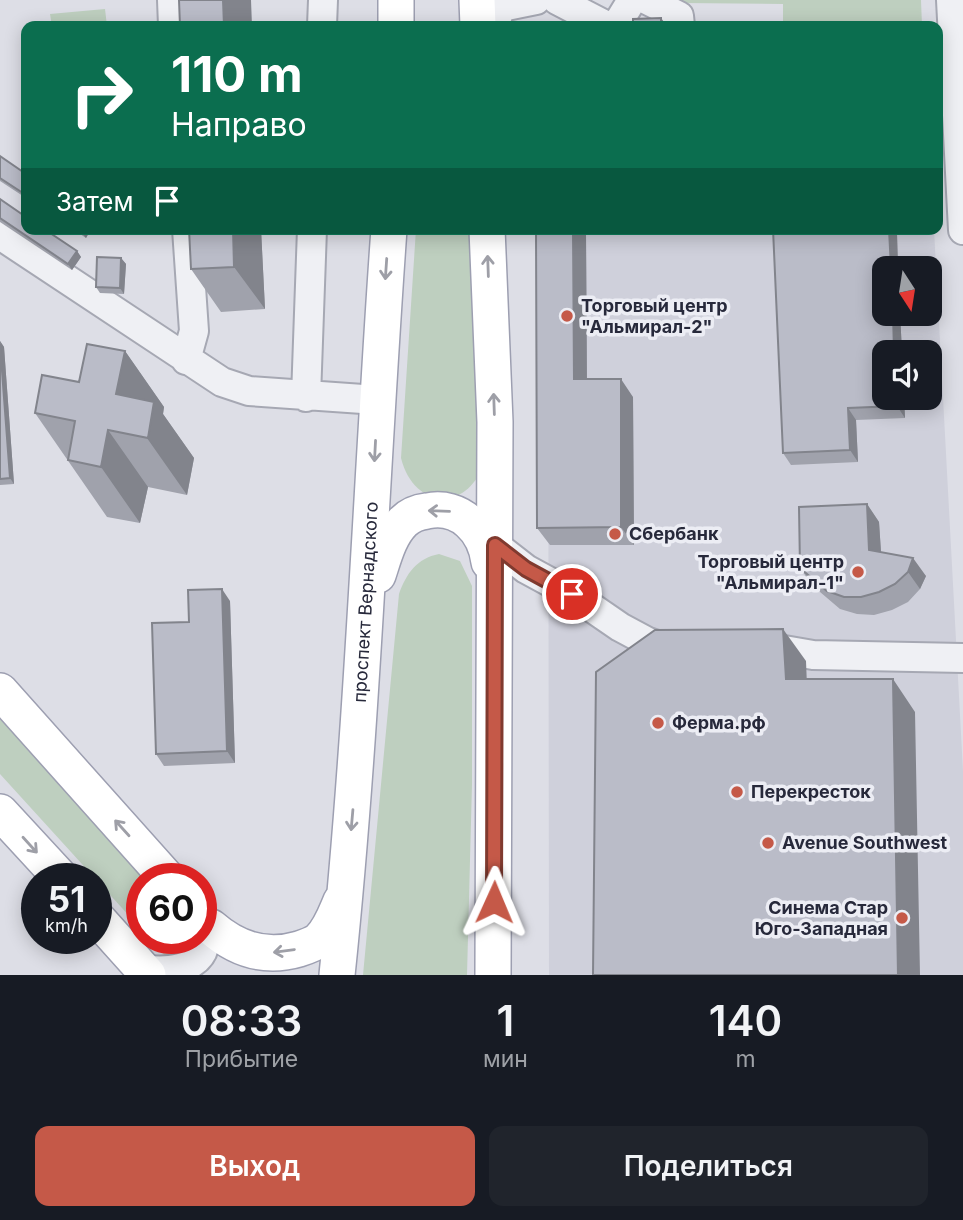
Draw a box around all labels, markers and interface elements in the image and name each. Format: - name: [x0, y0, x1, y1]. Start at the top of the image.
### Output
- text: 110 m: [171, 45, 303, 104]
- icon: right: [56, 49, 147, 140]
- text: Направо: [171, 105, 307, 144]
- icon: arrive: [148, 182, 186, 220]
- text: Затем: [56, 186, 134, 217]
- one-way arrow: [482, 255, 495, 278]
- north arrow: [872, 256, 942, 326]
- map controls: [872, 256, 942, 410]
- one-way arrow: [380, 257, 393, 280]
- place label: Торговый центр "Альмирал-2": [581, 295, 728, 337]
- marker: Торговый центр "Альмирал-2": [559, 308, 575, 324]
- button: sound: [872, 340, 942, 410]
- one-way arrow: [487, 392, 500, 415]
- one-way arrow: [368, 439, 381, 462]
- street label: проспект Вернадского: [349, 501, 382, 703]
- one-way arrow: [428, 505, 451, 518]
- place label: Сбербанк: [629, 523, 719, 544]
- marker: Сбербанк: [607, 526, 623, 542]
- place label: Торговый центр "Альмирал-1": [697, 551, 844, 593]
- pin: [542, 564, 602, 624]
- marker: Торговый центр "Альмирал-1": [850, 564, 866, 580]
- icon: arrive: [553, 575, 591, 613]
- place label: Ферма.рф: [672, 712, 766, 733]
- marker: Ферма.рф: [650, 715, 666, 731]
- place label: Перекресток: [751, 781, 871, 802]
- marker: Перекресток: [729, 784, 745, 800]
- one-way arrow: [345, 808, 358, 831]
- one-way arrow: [114, 819, 130, 837]
- place label: Avenue Southwest: [782, 832, 948, 853]
- marker: Avenue Southwest: [760, 835, 776, 851]
- one-way arrow: [22, 836, 39, 853]
- speed limit sign: 60: [126, 863, 217, 954]
- position arrow: [457, 865, 531, 939]
- text: 51: [48, 878, 85, 920]
- place label: Синема Стар Юго-Западная: [755, 897, 888, 939]
- marker: Синема Стар Юго-Западная: [894, 910, 910, 926]
- text: km/h: [45, 915, 88, 936]
- one-way arrow: [273, 945, 296, 958]
- text: 08:33: [181, 995, 302, 1046]
- text: 1: [497, 995, 514, 1046]
- text: 140: [709, 995, 782, 1046]
- text: Прибытие: [185, 1045, 298, 1073]
- text: мин: [483, 1045, 528, 1073]
- text: m: [735, 1045, 756, 1073]
- button: Выход: [35, 1126, 475, 1206]
- button: Поделиться: [489, 1126, 928, 1206]

